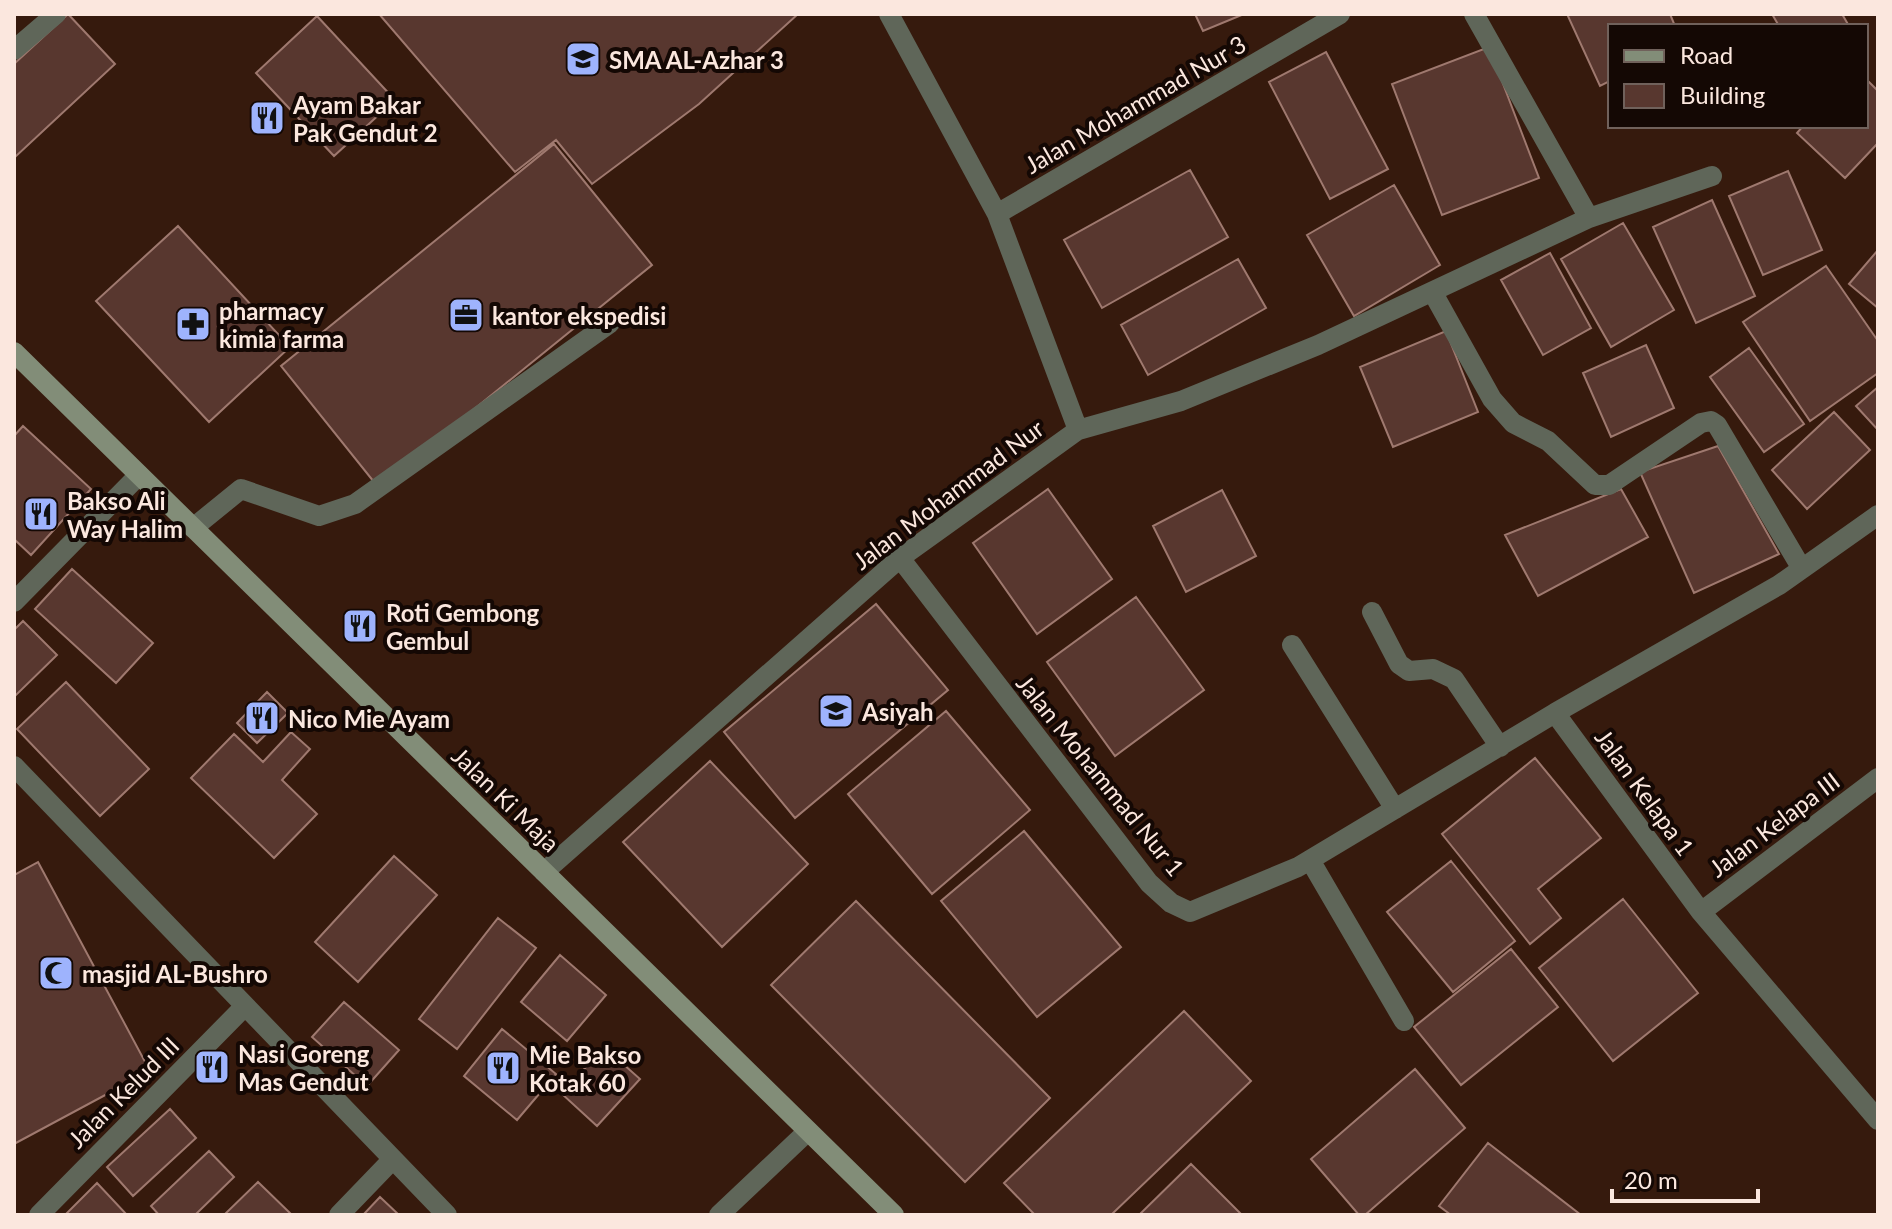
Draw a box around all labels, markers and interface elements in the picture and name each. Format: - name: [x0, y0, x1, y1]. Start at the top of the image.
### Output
- legend: [1608, 24, 1868, 128]
- street label: Jalan Mohammad Nur 3: [1019, 29, 1251, 179]
- school or university icon: SMA AL-Azhar 3: [564, 40, 602, 78]
- text: Road: [1680, 40, 1733, 69]
- place label: SMA AL-Azhar 3: [609, 45, 784, 74]
- text: Building: [1680, 80, 1765, 109]
- place label: Ayam Bakar Pak Gendut 2: [292, 90, 438, 147]
- restaurant icon: Ayam Bakar Pak Gendut 2: [248, 99, 286, 137]
- place label: pharmacy kimia farma: [219, 296, 344, 353]
- office icon: kantor ekspedisi: [447, 296, 485, 334]
- place label: kantor ekspedisi: [492, 301, 666, 330]
- pharmacy icon: pharmacy kimia farma: [174, 305, 212, 343]
- street label: Jalan Mohammad Nur: [847, 413, 1049, 575]
- place label: Bakso Ali Way Halim: [67, 486, 183, 543]
- restaurant icon: Bakso Ali Way Halim: [22, 495, 60, 533]
- place label: Roti Gembong Gembul: [386, 598, 540, 655]
- restaurant icon: Roti Gembong Gembul: [341, 607, 379, 645]
- street label: Jalan Mohammad Nur 1: [1011, 669, 1191, 881]
- school or university icon: Asiyah: [817, 692, 855, 730]
- place label: Asiyah: [861, 697, 933, 726]
- restaurant icon: Nico Mie Ayam: [243, 699, 281, 737]
- place label: Nico Mie Ayam: [288, 704, 450, 733]
- street label: Jalan Kelapa 1: [1589, 723, 1701, 861]
- street label: Jalan Ki Maja: [446, 741, 566, 857]
- street label: Jalan Kelapa III: [1703, 766, 1845, 882]
- mosque icon: masjid AL-Bushro: [37, 954, 75, 992]
- place label: masjid AL-Bushro: [82, 959, 268, 988]
- street label: Jalan Kelud III: [61, 1030, 185, 1154]
- place label: Nasi Goreng Mas Gendut: [238, 1039, 370, 1096]
- place label: Mie Bakso Kotak 60: [529, 1040, 641, 1097]
- restaurant icon: Nasi Goreng Mas Gendut: [193, 1048, 231, 1086]
- restaurant icon: Mie Bakso Kotak 60: [484, 1049, 522, 1087]
- scale bar: [1612, 1153, 1758, 1203]
- text: 20 m: [1624, 1165, 1678, 1194]

